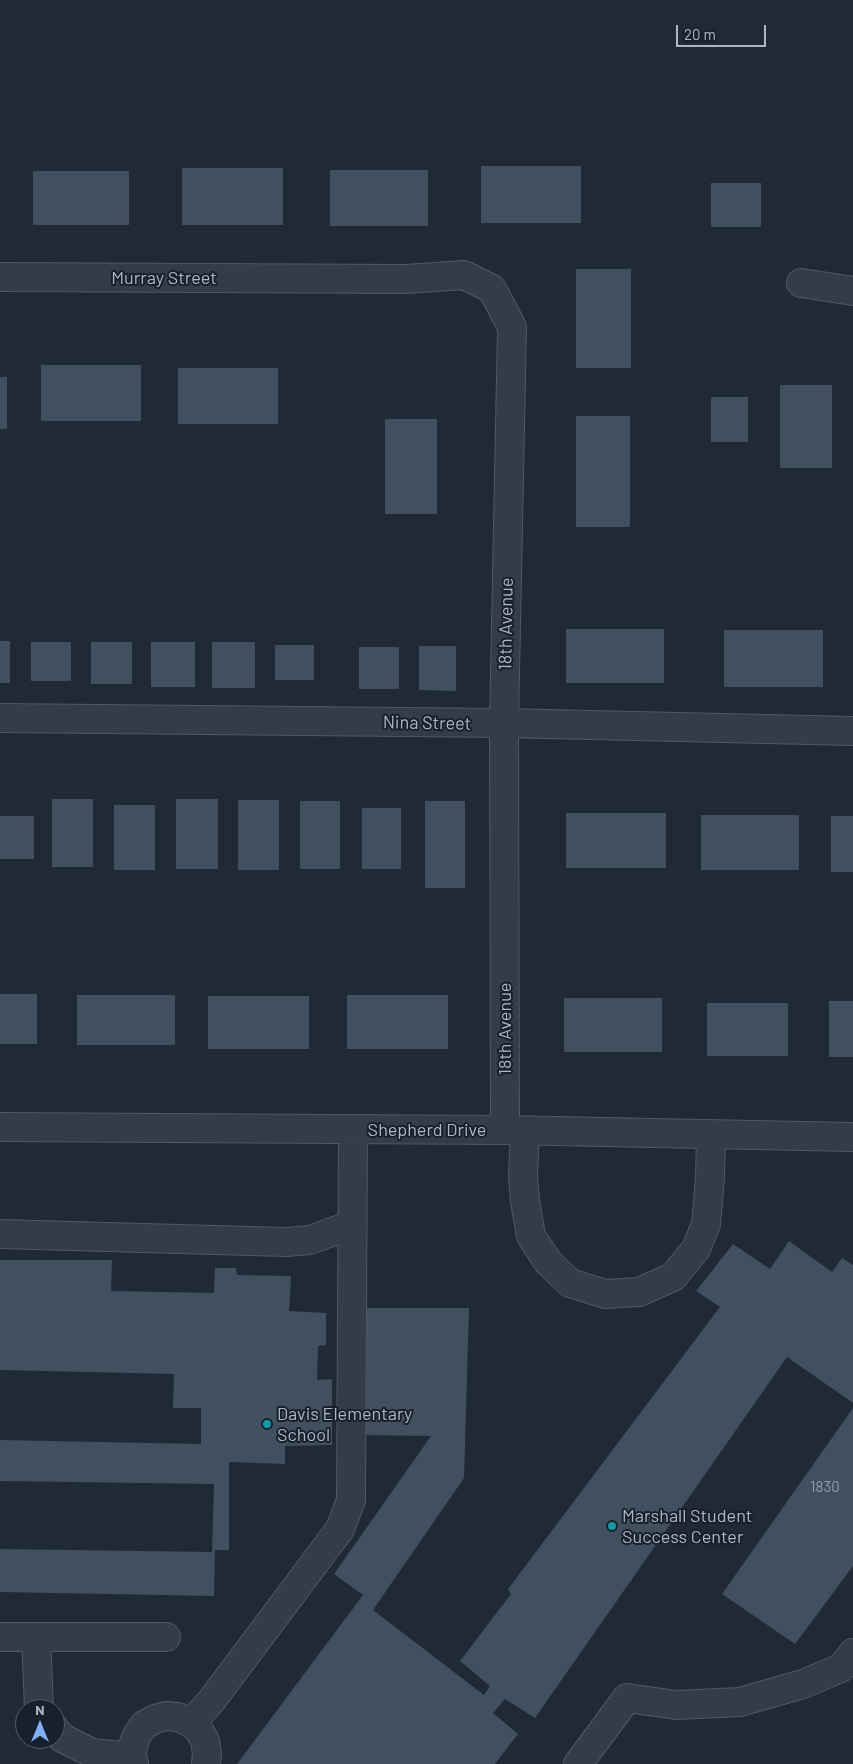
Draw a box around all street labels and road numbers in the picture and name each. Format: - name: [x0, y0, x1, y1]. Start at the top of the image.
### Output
- street label: Murray Street: [111, 267, 217, 289]
- street label: 18th Avenue: [494, 577, 518, 671]
- street label: Nina Street: [383, 711, 471, 735]
- street label: 18th Avenue: [494, 983, 516, 1075]
- street label: Shepherd Drive: [368, 1119, 486, 1141]

